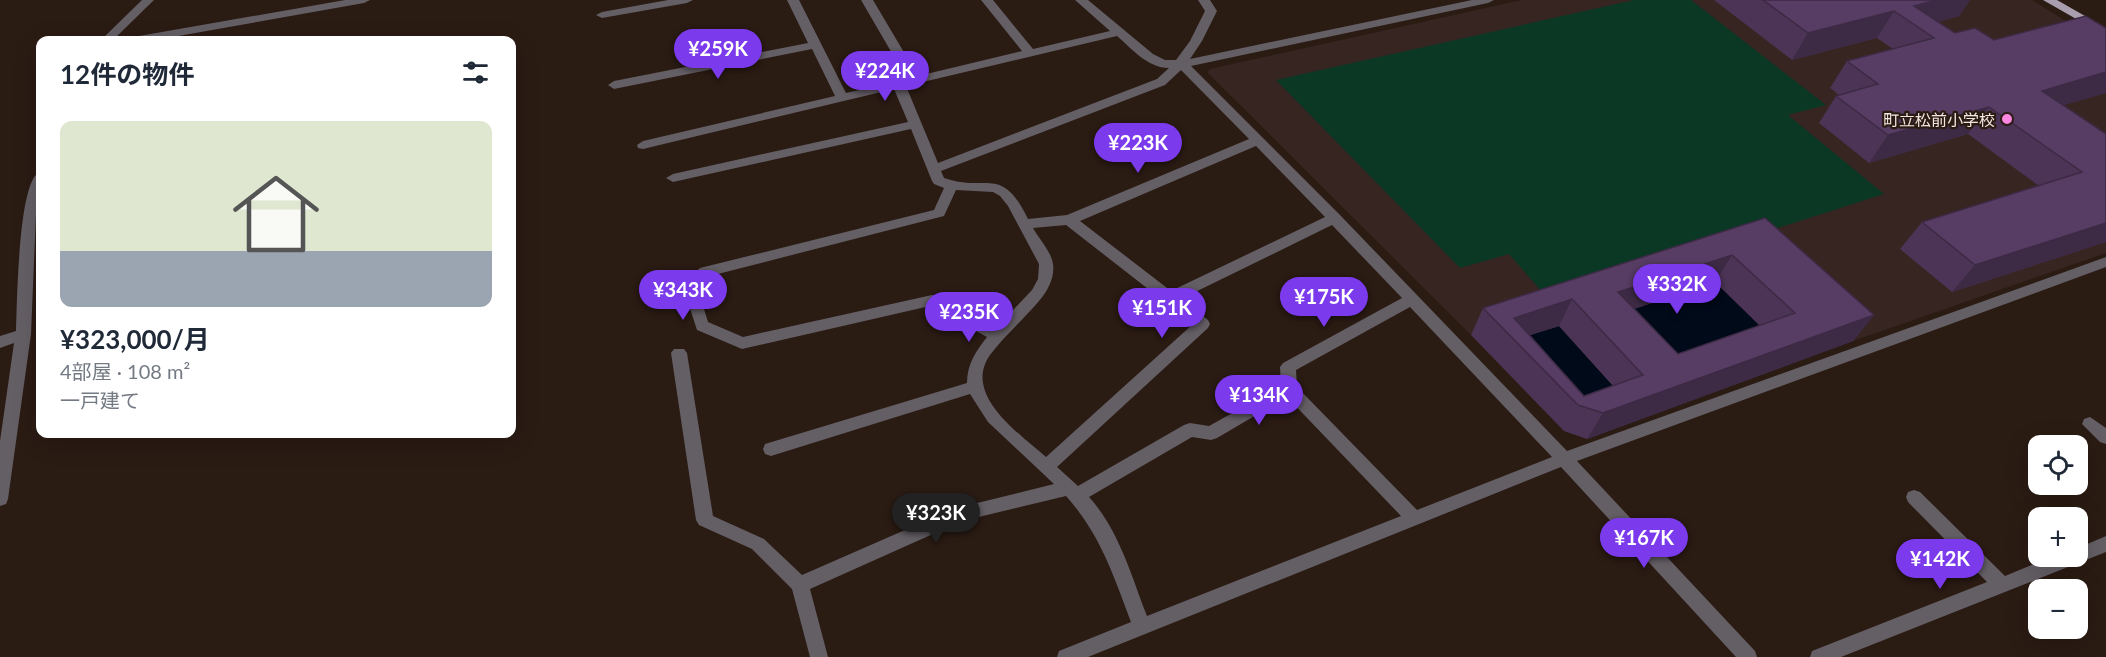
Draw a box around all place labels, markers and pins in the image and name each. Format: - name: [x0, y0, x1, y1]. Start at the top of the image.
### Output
- pin: ¥259K: [676, 29, 760, 80]
- pin: ¥224K: [843, 51, 927, 102]
- place label: 町立松前小学校: [1883, 110, 1995, 129]
- marker: 町立松前小学校: [2000, 112, 2014, 126]
- pin: ¥223K: [1096, 123, 1180, 174]
- pin: ¥332K: [1635, 264, 1719, 315]
- pin: ¥343K: [641, 270, 725, 321]
- pin: ¥175K: [1282, 277, 1366, 328]
- pin: ¥151K: [1120, 288, 1204, 339]
- pin: ¥235K: [927, 292, 1011, 343]
- pin: ¥134K: [1217, 375, 1301, 426]
- pin: ¥323K: [894, 493, 978, 544]
- pin: ¥167K: [1602, 518, 1686, 569]
- pin: ¥142K: [1898, 539, 1982, 590]

